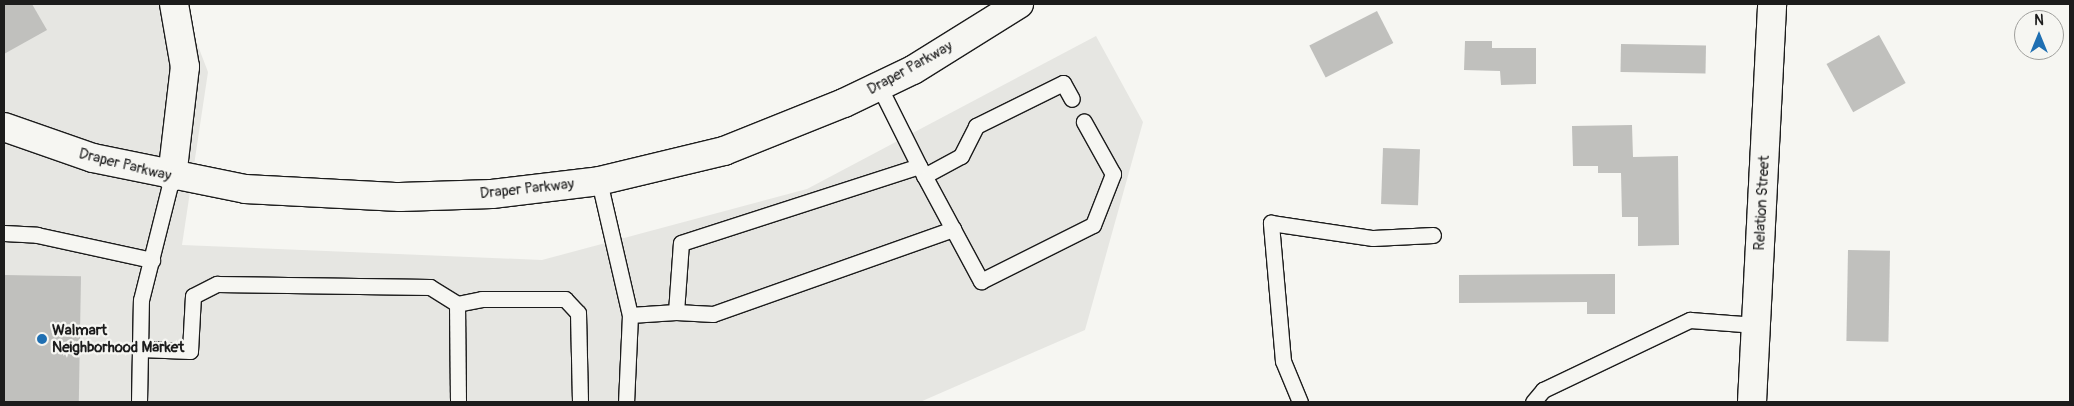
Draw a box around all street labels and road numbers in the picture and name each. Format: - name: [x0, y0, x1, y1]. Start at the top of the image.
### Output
- street label: Draper Parkway: [864, 37, 956, 99]
- street label: Draper Parkway: [77, 145, 173, 185]
- street label: Relation Street: [1751, 155, 1773, 251]
- street label: Draper Parkway: [479, 175, 575, 203]

